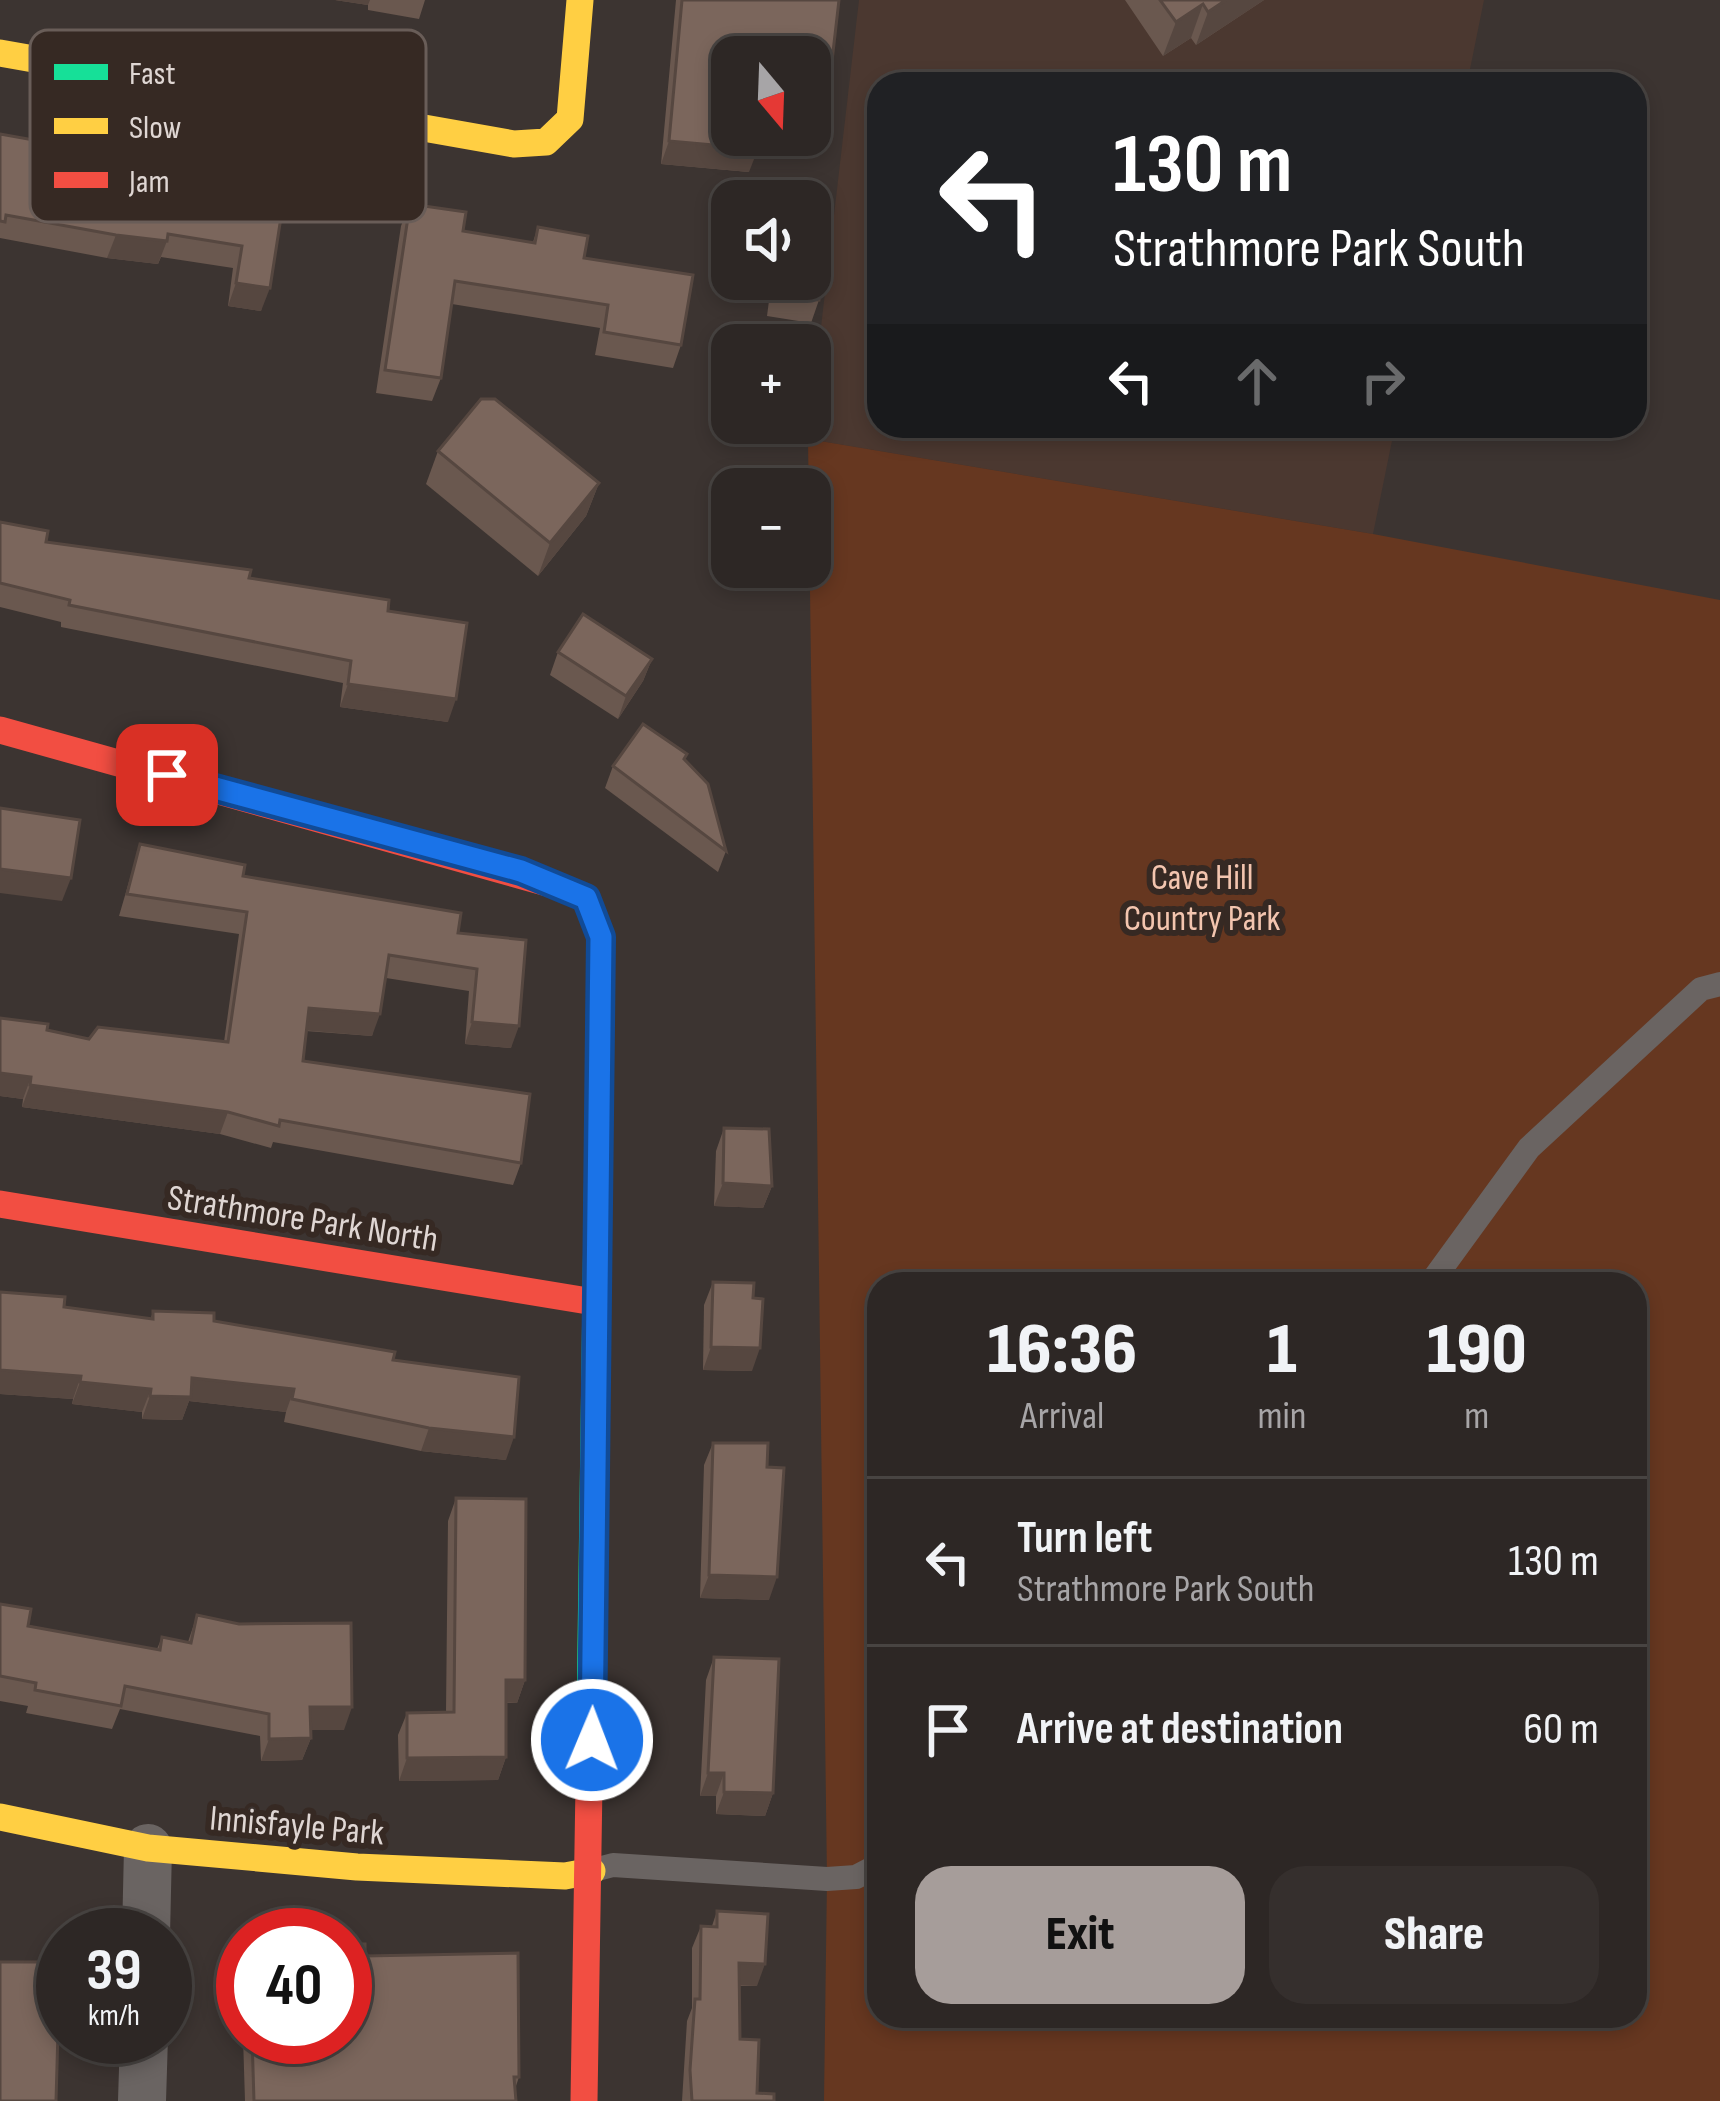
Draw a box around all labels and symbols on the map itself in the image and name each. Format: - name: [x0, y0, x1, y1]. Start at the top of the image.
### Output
- legend: [30, 30, 426, 222]
- north arrow: [711, 36, 831, 156]
- text: Fast: [129, 54, 176, 94]
- text: Slow: [129, 108, 181, 148]
- text: Jam: [128, 162, 170, 202]
- pin: [116, 724, 218, 826]
- park label: Cave Hill Country Park: [1124, 857, 1281, 941]
- street label: Strathmore Park North: [164, 1177, 441, 1262]
- position arrow: [529, 1677, 655, 1803]
- street label: Innisfayle Park: [208, 1797, 386, 1856]
- speed limit sign: 40: [216, 1908, 372, 2064]

